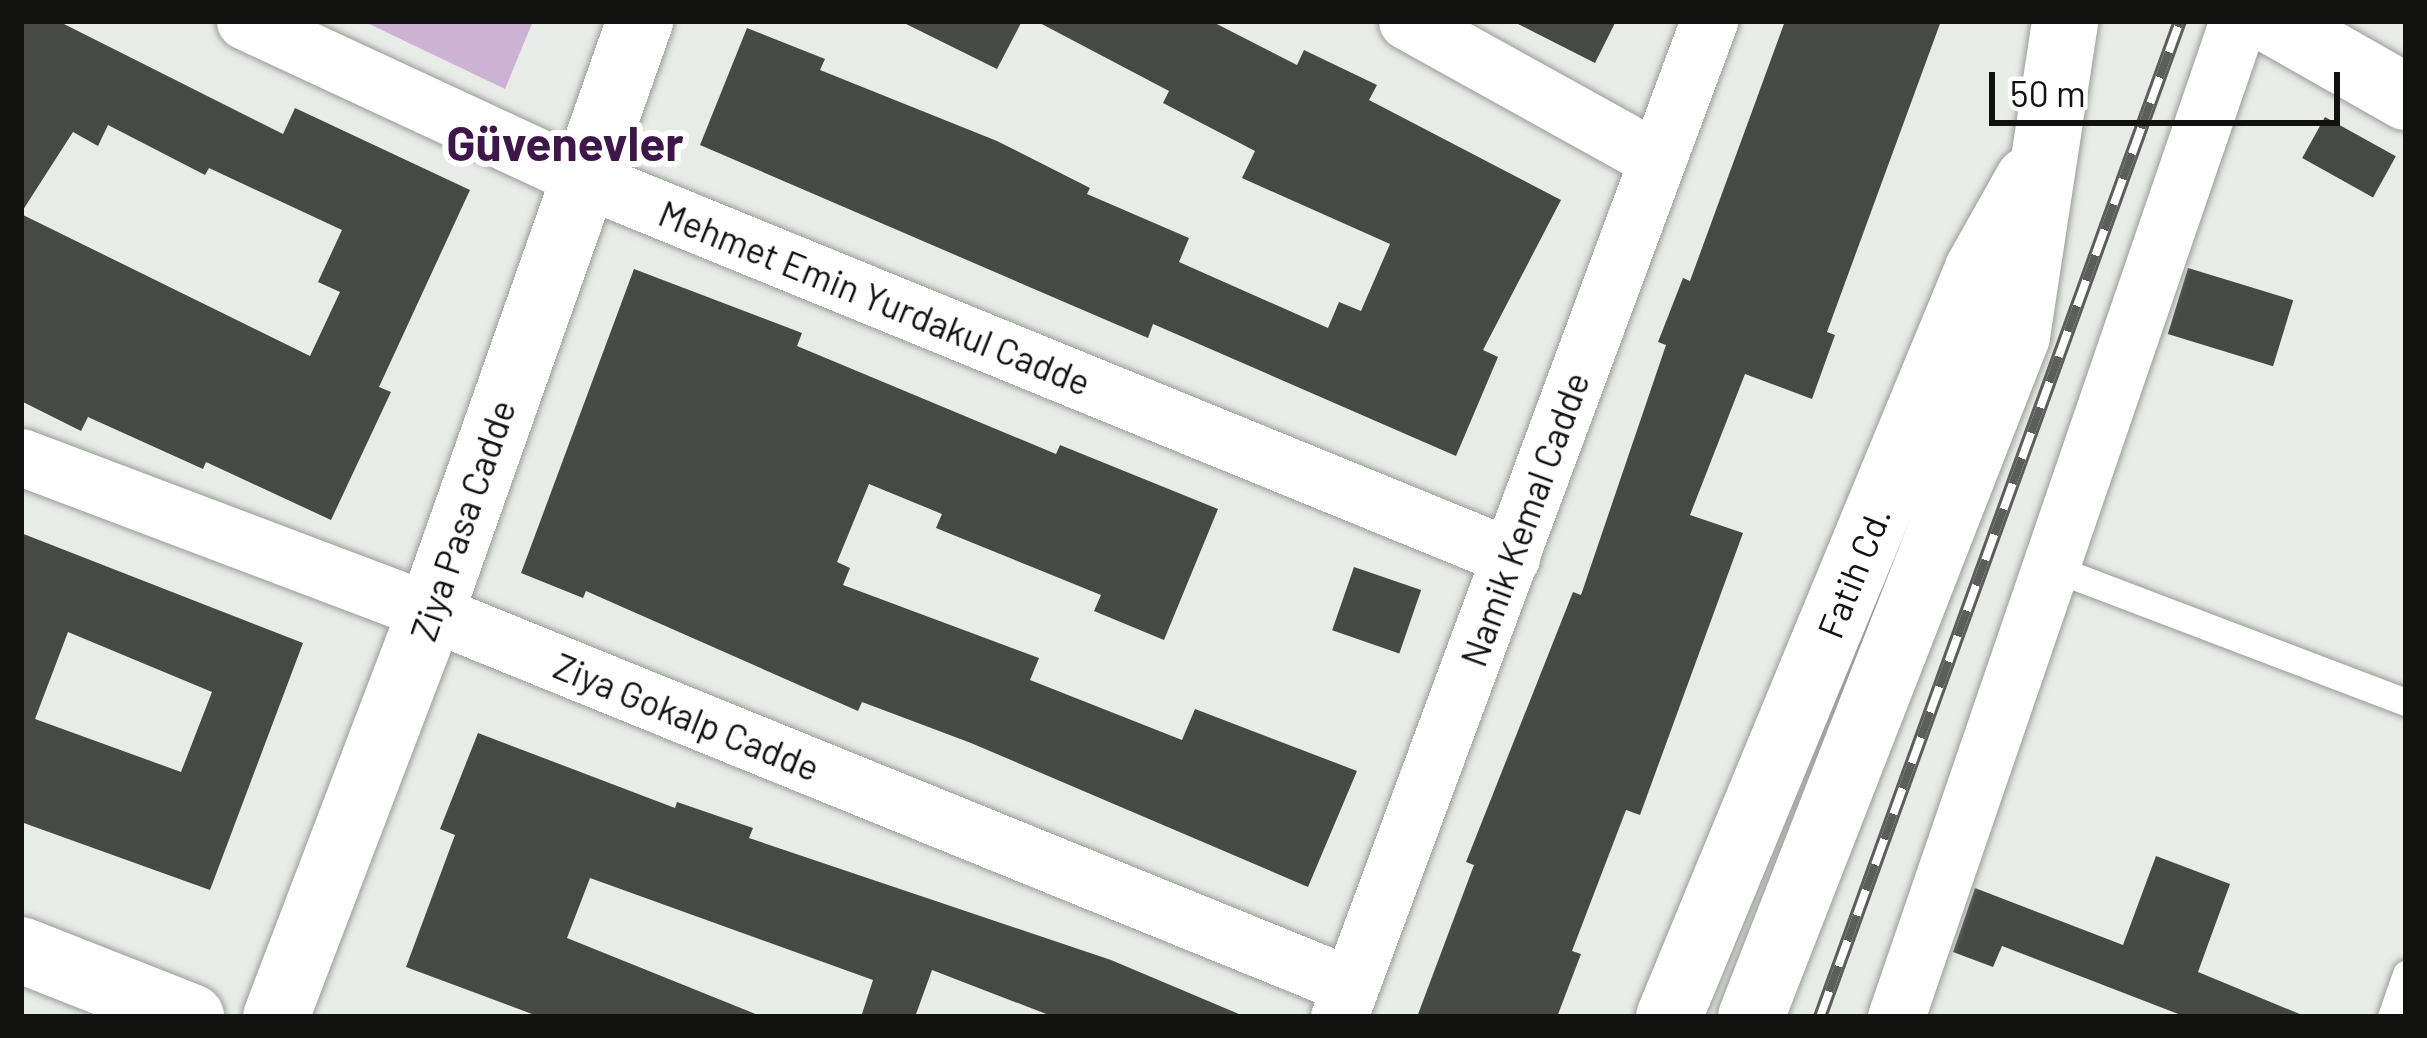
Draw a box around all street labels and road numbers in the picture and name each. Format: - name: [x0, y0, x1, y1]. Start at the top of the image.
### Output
- street label: Mehmet Emin Yurdakul Cadde: [653, 191, 1097, 403]
- street label: Namik Kemal Cadde: [1451, 366, 1597, 672]
- street label: Ziya Pasa Cadde: [401, 394, 523, 646]
- street label: Fatih Cd.: [1807, 500, 1899, 644]
- street label: Ziya Gokalp Cadde: [548, 643, 826, 789]

